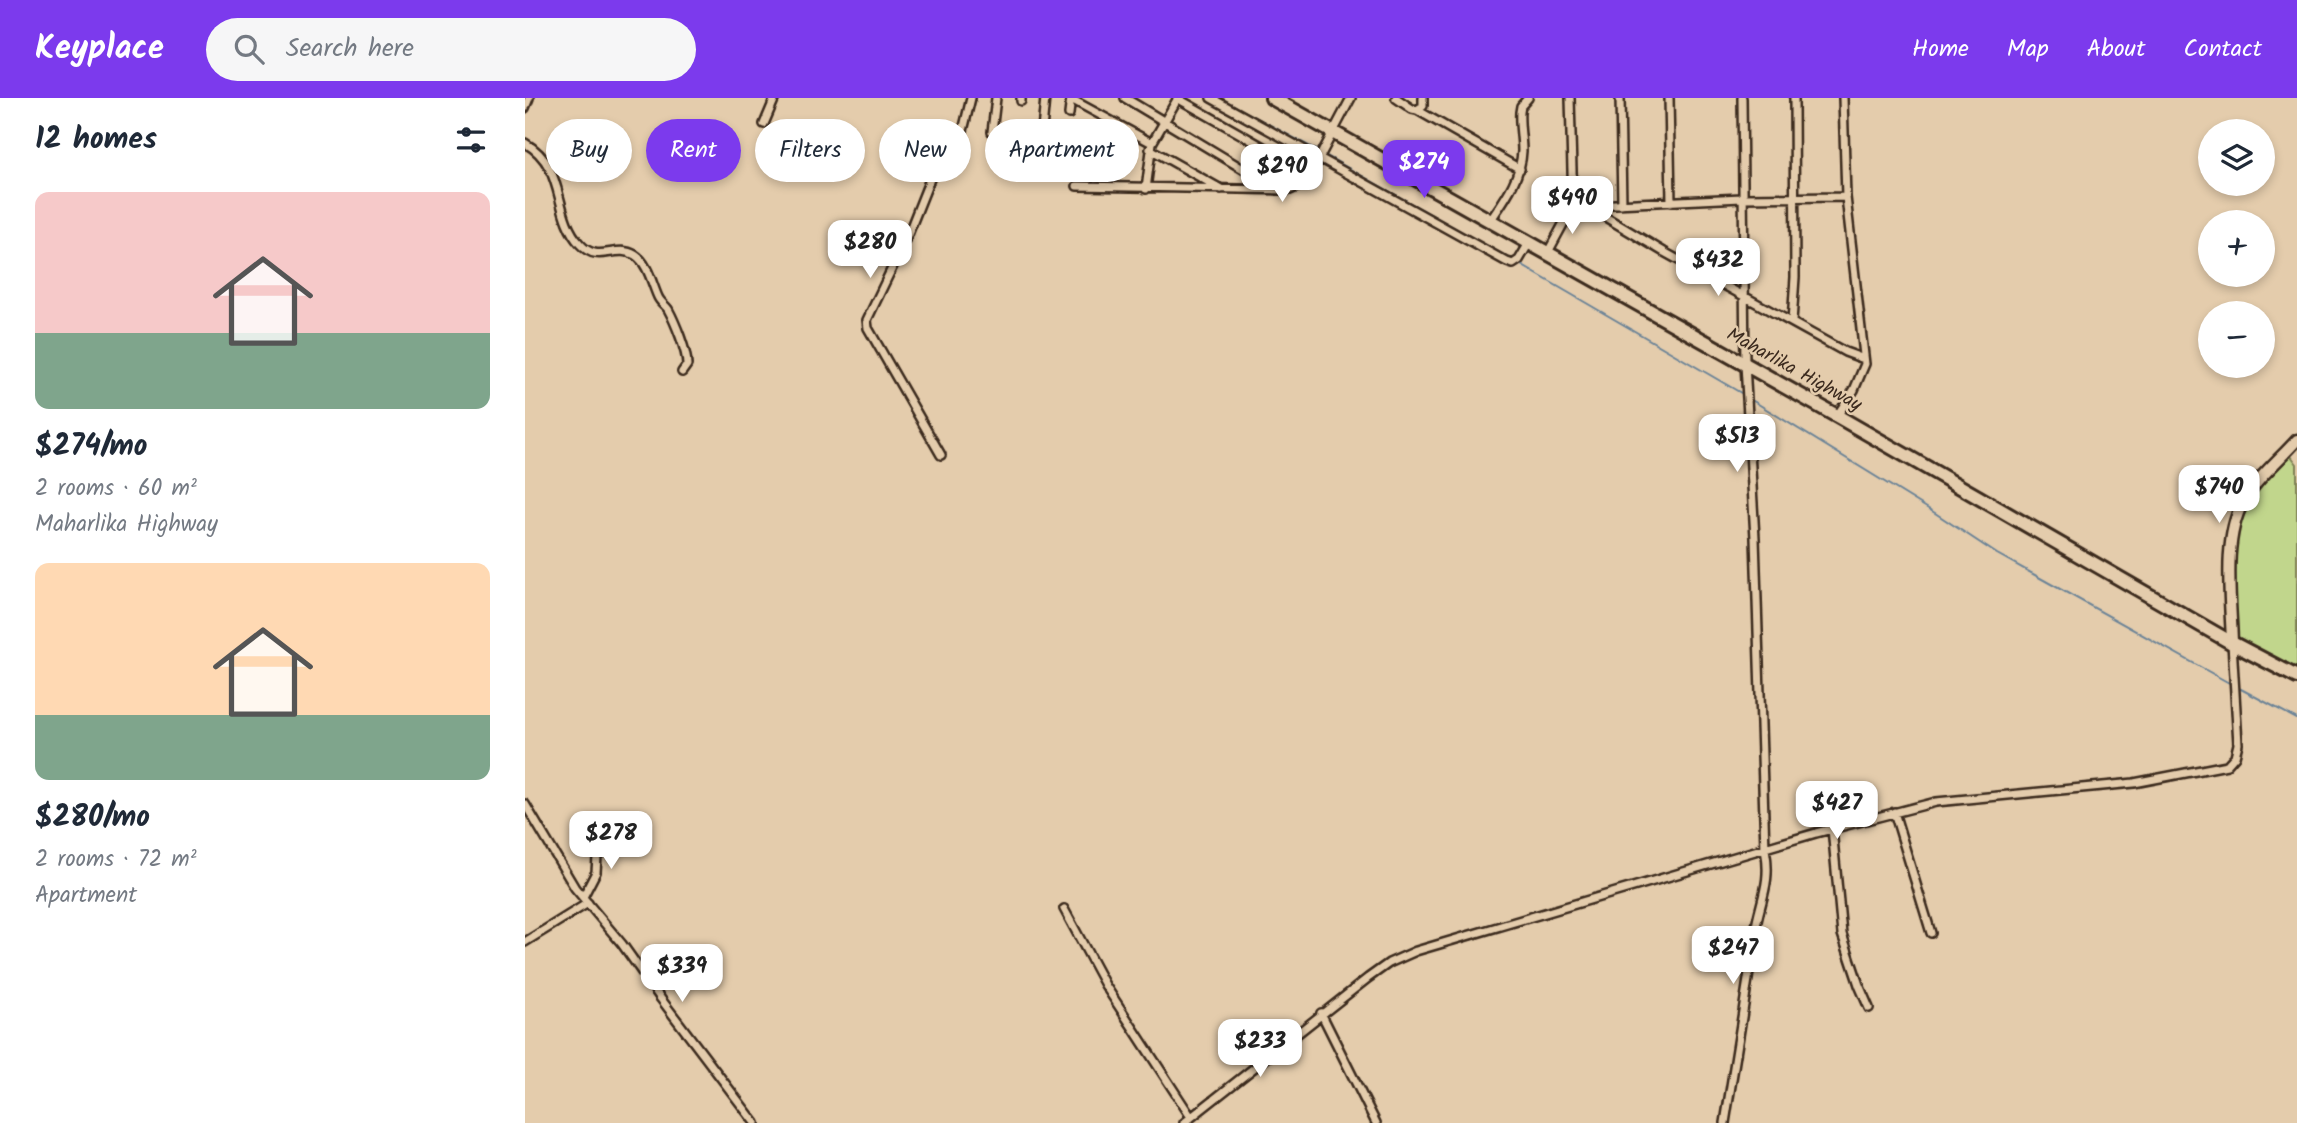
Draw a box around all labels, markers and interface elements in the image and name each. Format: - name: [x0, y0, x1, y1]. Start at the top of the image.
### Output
- search box: [206, 18, 696, 81]
- text: Keyplace: [35, 23, 164, 76]
- text: Search here: [286, 28, 414, 70]
- icon: search: [230, 30, 268, 68]
- text: Home: [1912, 30, 1969, 69]
- text: Map: [2007, 30, 2049, 69]
- text: About: [2087, 30, 2145, 69]
- text: Contact: [2183, 30, 2262, 69]
- text: 12 homes: [35, 116, 157, 164]
- chip: Buy: [546, 119, 632, 182]
- chip: Rent: [646, 119, 741, 182]
- chip: Filters: [755, 119, 865, 182]
- chip: New: [879, 119, 971, 182]
- chip: Apartment: [985, 119, 1139, 182]
- map controls: [2198, 119, 2275, 378]
- button: layers: [2198, 119, 2275, 196]
- icon: filters: [452, 121, 490, 159]
- pin: $274: [1383, 140, 1465, 200]
- pin: $290: [1241, 144, 1323, 204]
- text: $274: [1399, 145, 1449, 181]
- text: $290: [1257, 149, 1307, 185]
- pin: $490: [1531, 176, 1613, 236]
- text: $490: [1547, 181, 1597, 217]
- button: +: [2198, 210, 2275, 287]
- pin: $280: [829, 220, 911, 280]
- text: $280: [844, 225, 896, 261]
- icon: home: [200, 238, 326, 364]
- pin: $432: [1677, 238, 1759, 298]
- text: $432: [1692, 243, 1744, 279]
- button: −: [2198, 301, 2275, 378]
- street label: Maharlika Highway: [1721, 320, 1868, 420]
- pin: $513: [1696, 414, 1778, 474]
- text: $513: [1715, 419, 1759, 455]
- text: $274/mo: [35, 423, 147, 471]
- pin: $740: [2178, 466, 2260, 525]
- text: $740: [2195, 470, 2243, 506]
- text: 2 rooms · 60 m²: [35, 471, 197, 507]
- text: Maharlika Highway: [35, 507, 218, 543]
- icon: home: [200, 609, 326, 735]
- pin: $427: [1796, 782, 1878, 841]
- text: $427: [1812, 786, 1862, 822]
- text: $280/mo: [35, 794, 150, 842]
- pin: $278: [570, 812, 652, 871]
- text: $278: [585, 816, 637, 852]
- text: 2 rooms · 72 m²: [35, 842, 197, 878]
- text: Apartment: [35, 878, 137, 914]
- pin: $247: [1692, 926, 1774, 986]
- text: $247: [1708, 931, 1758, 967]
- pin: $339: [641, 944, 723, 1004]
- text: $339: [657, 949, 707, 985]
- pin: $233: [1219, 1020, 1301, 1079]
- text: $233: [1234, 1024, 1286, 1060]

